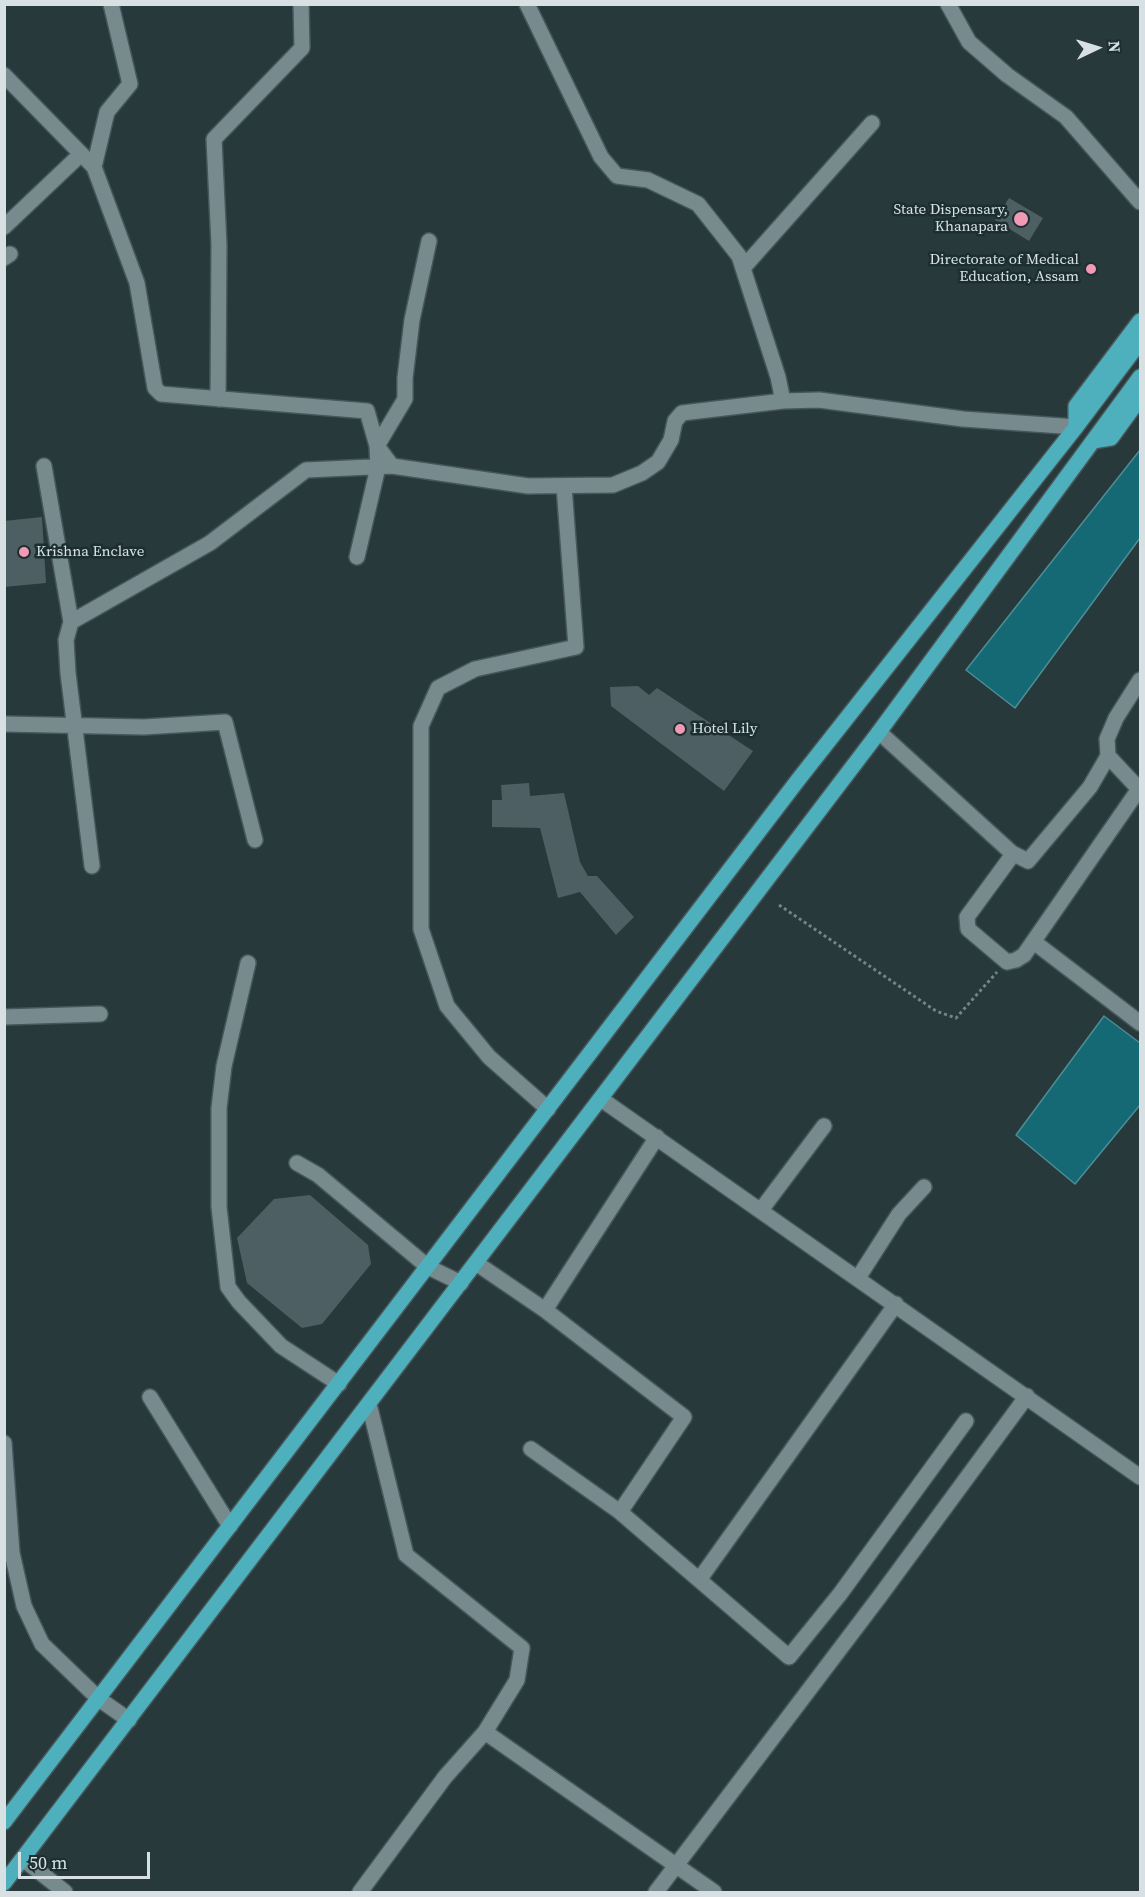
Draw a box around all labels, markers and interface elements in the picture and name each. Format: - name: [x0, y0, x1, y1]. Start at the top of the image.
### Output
- north arrow: [1067, 18, 1127, 78]
- text: N: [1104, 40, 1126, 53]
- place label: State Dispensary, Khanapara: [894, 201, 1008, 236]
- marker: State Dispensary, Khanapara: [1012, 210, 1030, 228]
- place label: Directorate of Medical Education, Assam: [929, 251, 1079, 286]
- marker: Directorate of Medical Education, Assam: [1084, 262, 1098, 276]
- place label: Krishna Enclave: [36, 543, 144, 561]
- marker: Krishna Enclave: [17, 545, 31, 559]
- place label: Hotel Lily: [692, 720, 757, 738]
- marker: Hotel Lily: [673, 722, 687, 736]
- scale bar: [21, 1840, 153, 1878]
- text: 50 m: [29, 1850, 67, 1875]

